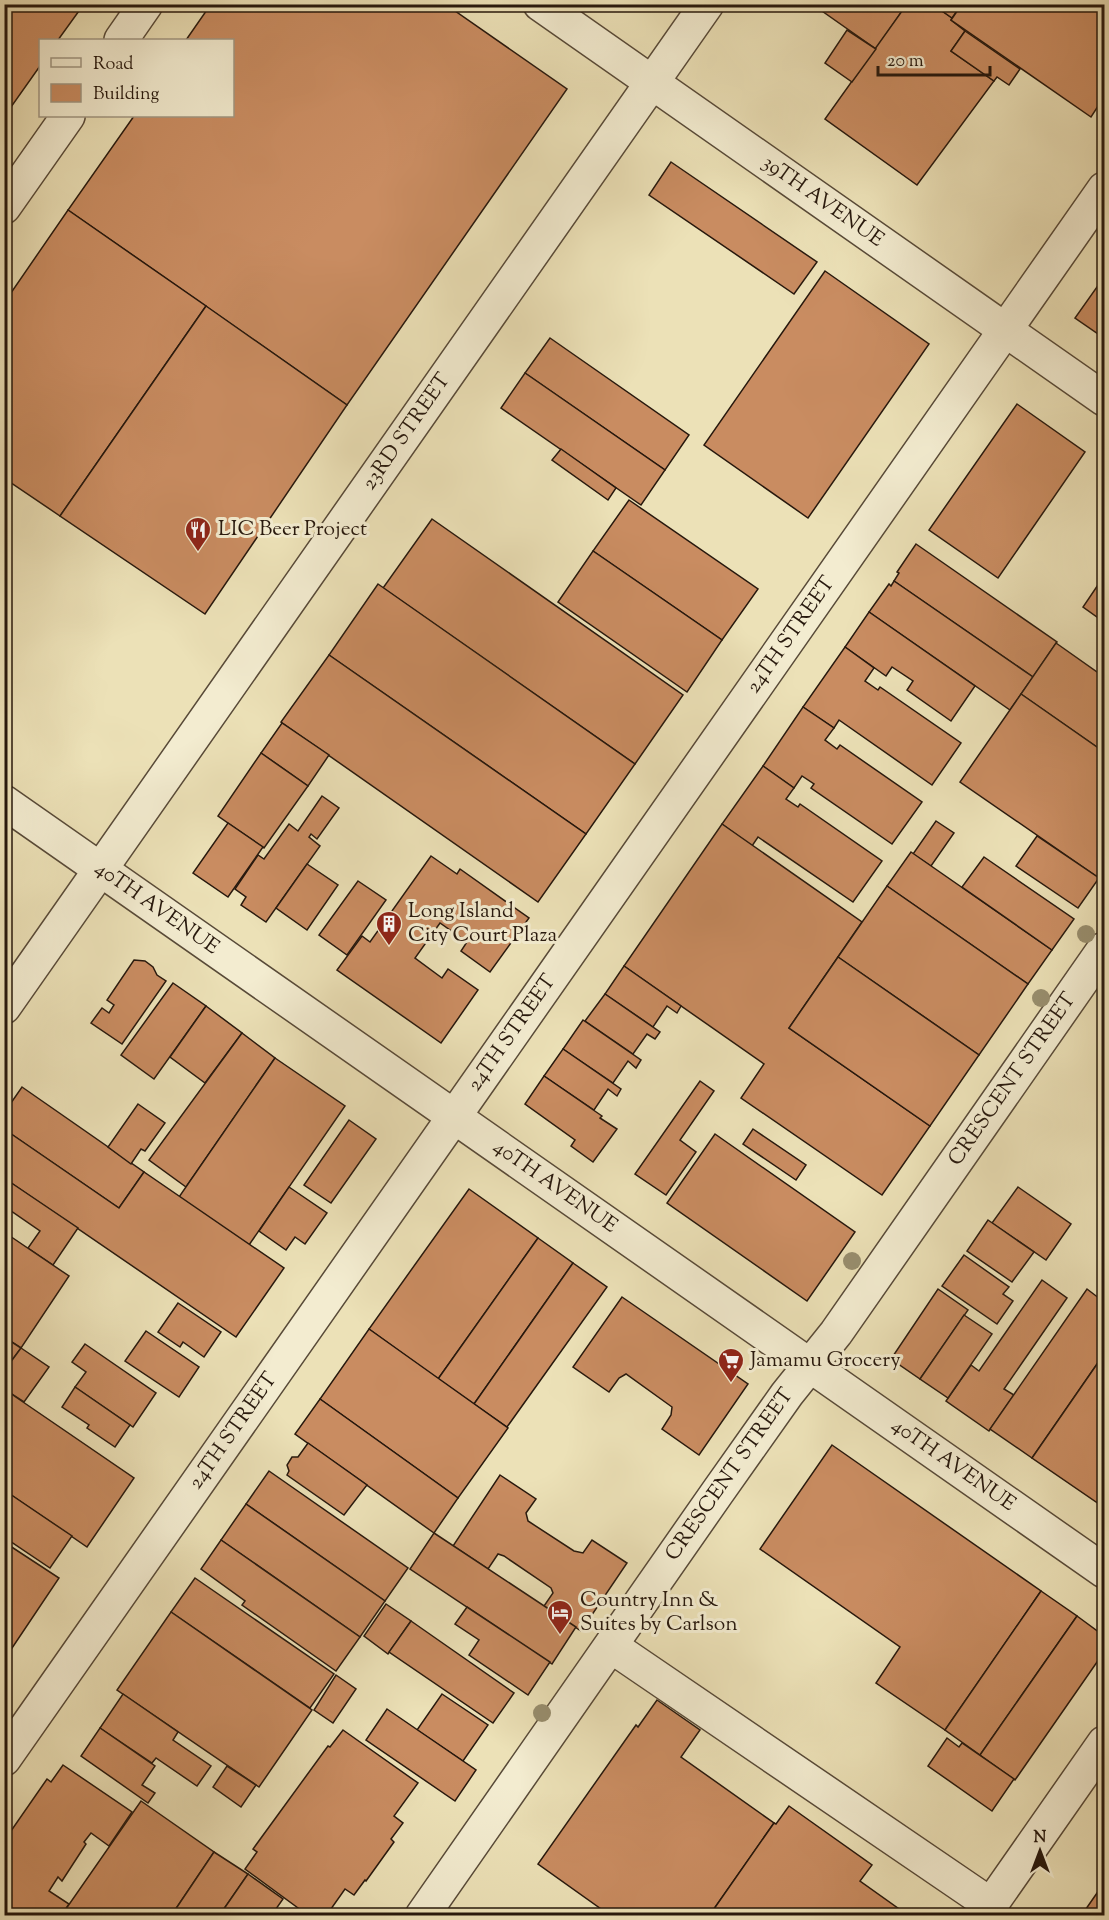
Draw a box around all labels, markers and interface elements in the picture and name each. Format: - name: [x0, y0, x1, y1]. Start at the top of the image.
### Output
- legend: [39, 39, 234, 117]
- scale bar: [878, 39, 990, 77]
- text: 20 m: [887, 49, 924, 75]
- text: Road: [93, 52, 133, 78]
- text: Building: [93, 82, 159, 108]
- street label: 39TH AVENUE: [755, 149, 890, 255]
- street label: 23RD STREET: [355, 367, 459, 497]
- restaurant icon: LIC Beer Project: [183, 515, 213, 553]
- place label: LIC Beer Project: [218, 515, 367, 545]
- street label: 24TH STREET: [740, 570, 843, 700]
- street label: 40TH AVENUE: [88, 854, 225, 963]
- place label: Long Island City Court Plaza: [408, 897, 557, 951]
- building icon: Long Island City Court Plaza: [374, 909, 404, 947]
- street label: 24TH STREET: [461, 968, 564, 1098]
- street label: CRESCENT STREET: [942, 987, 1084, 1173]
- street label: 40TH AVENUE: [486, 1133, 623, 1241]
- supermarket icon: Jamamu Grocery: [716, 1346, 746, 1384]
- place label: Jamamu Grocery: [749, 1346, 901, 1376]
- street label: 24TH STREET: [182, 1367, 285, 1496]
- street label: CRESCENT STREET: [659, 1382, 802, 1568]
- street label: 40TH AVENUE: [885, 1411, 1022, 1520]
- place label: Country Inn & Suites by Carlson: [580, 1586, 738, 1640]
- hotel icon: Country Inn & Suites by Carlson: [545, 1598, 575, 1636]
- north arrow: [1010, 1821, 1070, 1881]
- text: N: [1034, 1827, 1047, 1850]

